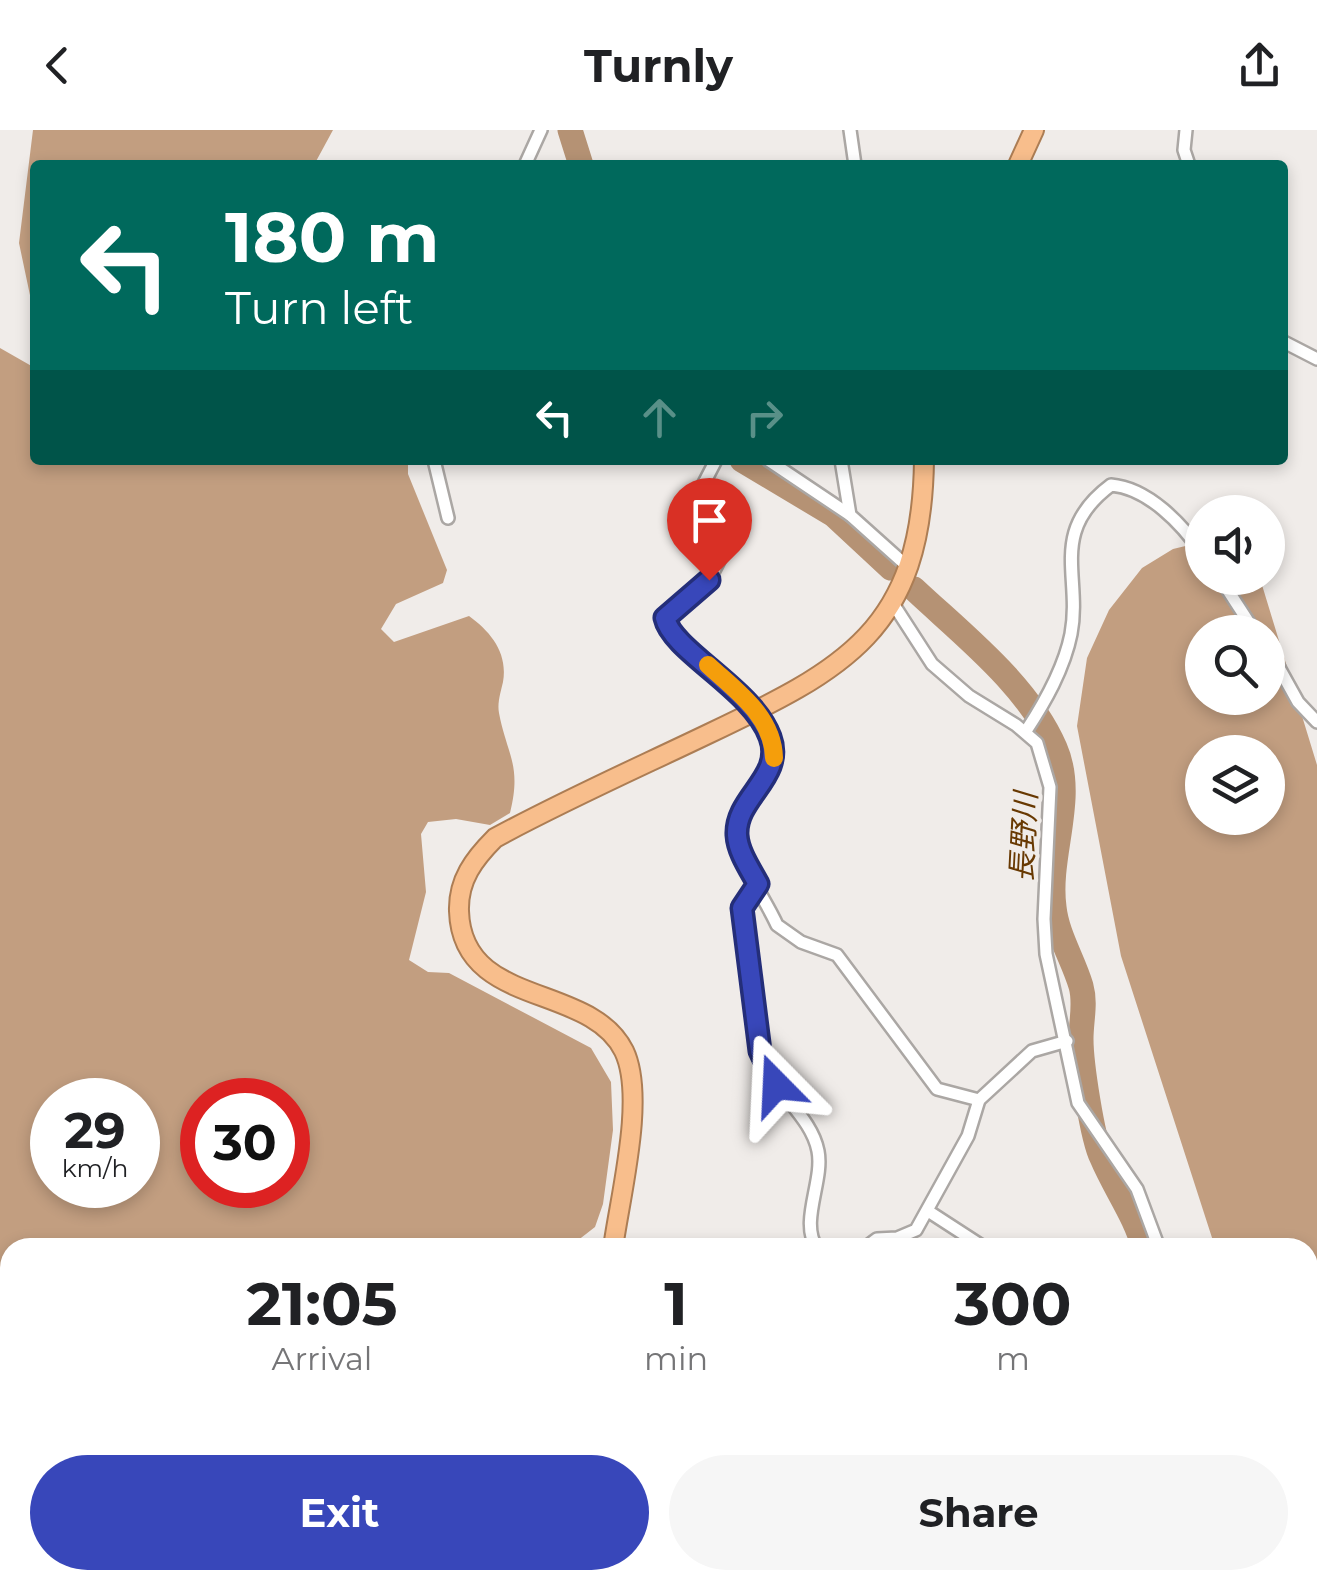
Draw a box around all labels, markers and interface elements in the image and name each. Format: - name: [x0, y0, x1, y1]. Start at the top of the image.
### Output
- icon: back: [30, 38, 85, 93]
- text: Turnly: [584, 38, 733, 93]
- icon: share: [1232, 38, 1287, 93]
- text: 180 m: [225, 194, 439, 280]
- icon: left: [60, 200, 190, 330]
- text: Turn left: [225, 280, 413, 335]
- icon: left: [527, 390, 582, 445]
- icon: ahead: [632, 390, 687, 445]
- icon: right: [737, 390, 792, 445]
- pin: [667, 478, 752, 581]
- icon: arrive: [682, 493, 737, 548]
- map controls: [1185, 495, 1285, 835]
- button: sound: [1185, 495, 1285, 595]
- button: search: [1185, 615, 1285, 715]
- button: layers: [1185, 735, 1285, 835]
- water label: 長野川: [1003, 788, 1044, 883]
- position arrow: [724, 1033, 828, 1137]
- speed limit sign: 30: [180, 1078, 310, 1208]
- text: 29: [64, 1100, 126, 1161]
- text: km/h: [62, 1153, 128, 1183]
- text: 21:05: [246, 1267, 398, 1340]
- text: 1: [664, 1267, 688, 1340]
- text: 300: [955, 1267, 1072, 1340]
- text: Arrival: [272, 1339, 372, 1378]
- text: min: [644, 1339, 708, 1378]
- text: m: [996, 1339, 1030, 1378]
- button: Exit: [30, 1455, 649, 1570]
- button: Share: [669, 1455, 1288, 1570]

